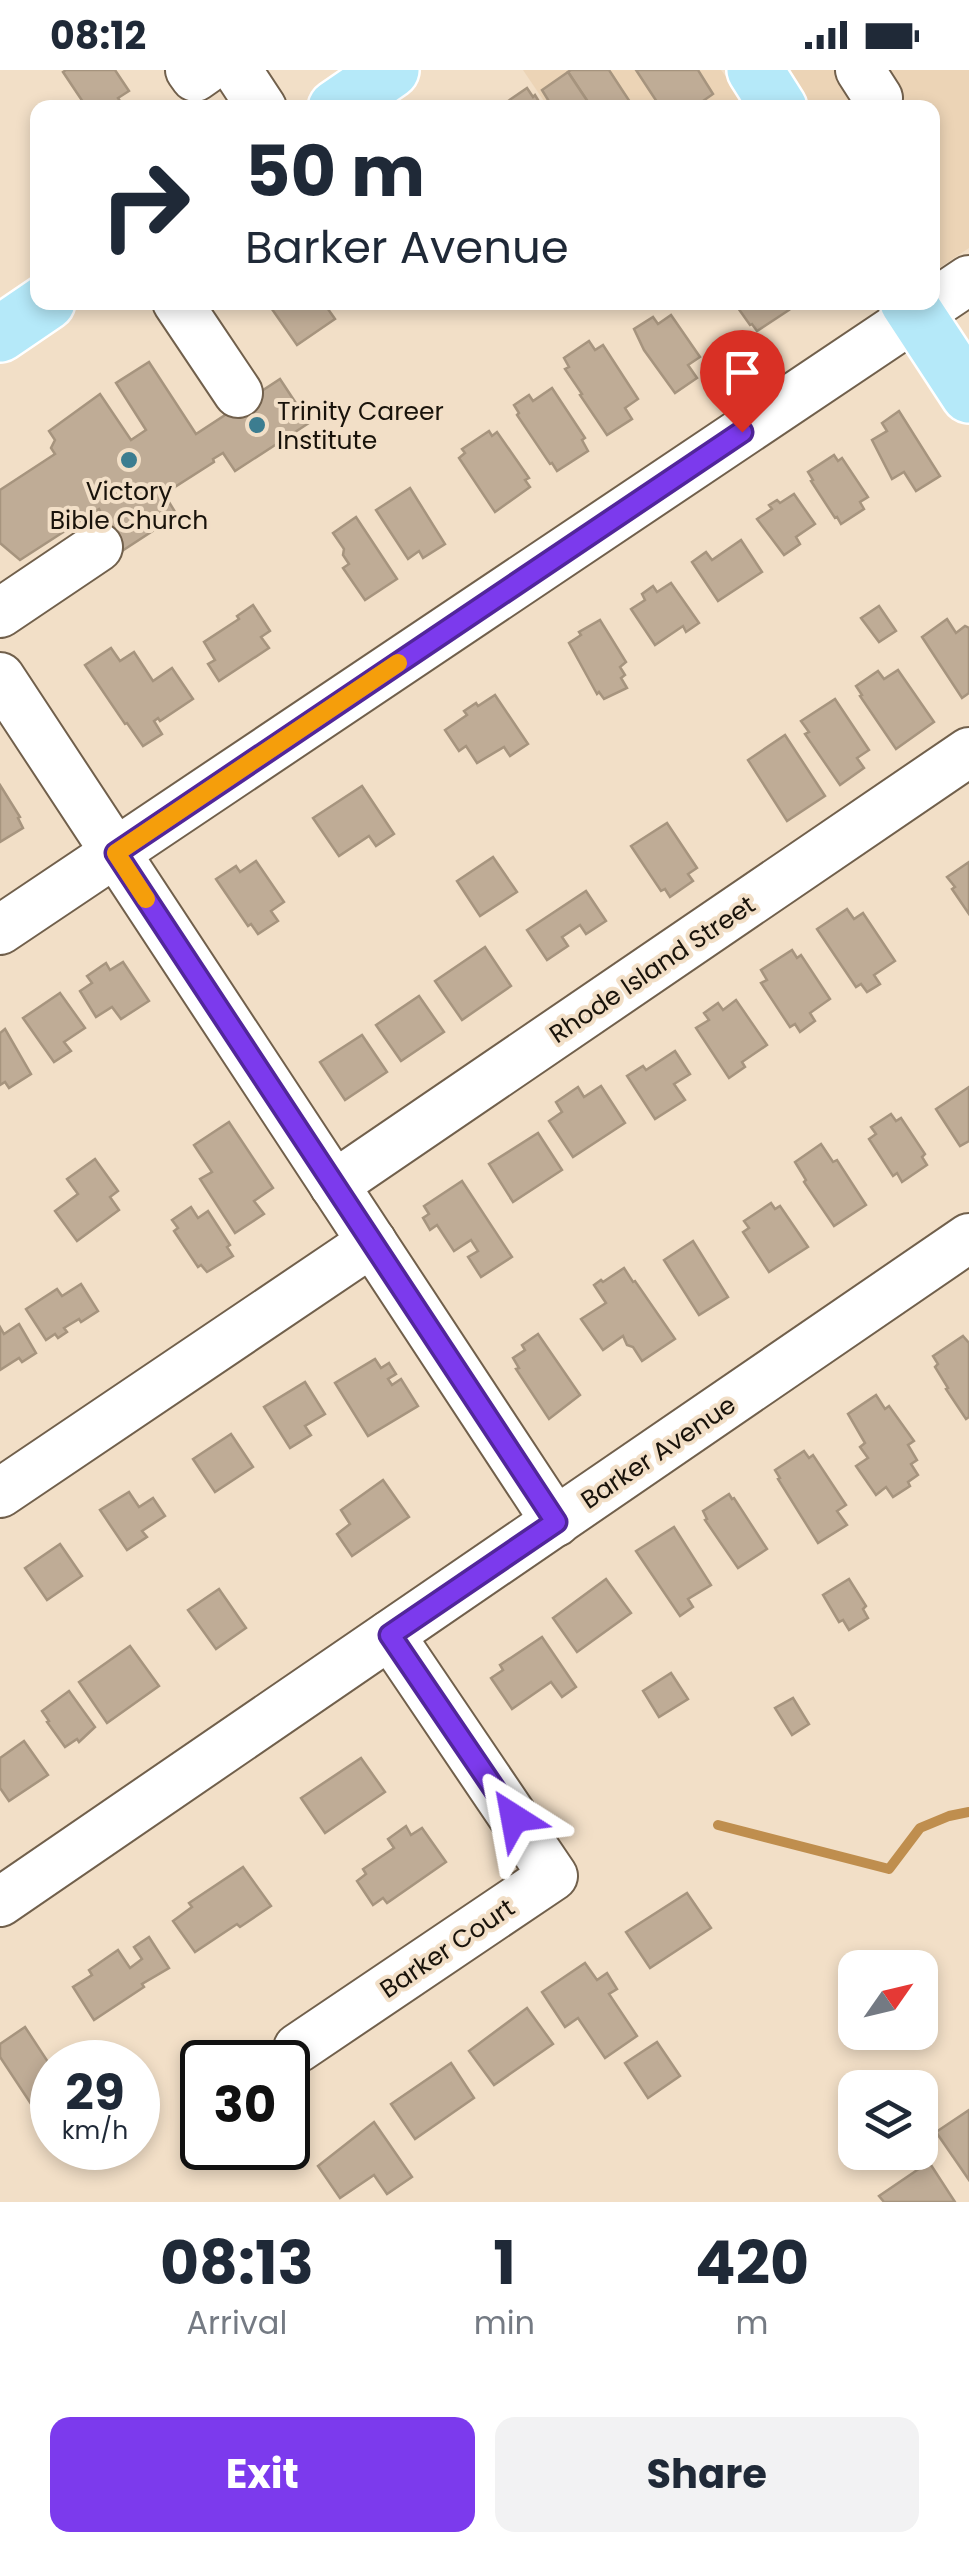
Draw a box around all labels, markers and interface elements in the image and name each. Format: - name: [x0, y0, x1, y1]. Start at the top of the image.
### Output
- text: 08:12: [50, 9, 146, 62]
- text: 50 m: [245, 122, 425, 221]
- icon: right: [80, 140, 210, 270]
- text: Barker Avenue: [245, 216, 569, 279]
- pin: [700, 330, 785, 433]
- icon: arrive: [715, 345, 770, 400]
- place label: Trinity Career Institute: [277, 394, 444, 458]
- marker: Trinity Career Institute: [246, 414, 268, 436]
- marker: Victory Bible Church: [118, 449, 140, 471]
- place label: Victory Bible Church: [50, 474, 208, 538]
- street label: Rhode Island Street: [542, 887, 762, 1051]
- street label: Barker Avenue: [574, 1388, 743, 1517]
- position arrow: [462, 1766, 566, 1870]
- street label: Barker Court: [373, 1890, 522, 2006]
- north arrow: [838, 1950, 938, 2050]
- map controls: [838, 1950, 938, 2170]
- speed limit sign: 30: [180, 2040, 310, 2170]
- text: 29: [65, 2057, 125, 2128]
- button: layers: [838, 2070, 938, 2170]
- text: km/h: [62, 2113, 128, 2148]
- text: 08:13: [160, 2221, 314, 2305]
- text: 1: [493, 2221, 516, 2305]
- text: 420: [695, 2221, 809, 2305]
- text: Arrival: [187, 2300, 287, 2345]
- text: min: [474, 2300, 535, 2345]
- text: m: [736, 2300, 769, 2345]
- button: Exit: [50, 2417, 475, 2532]
- button: Share: [495, 2417, 919, 2532]

